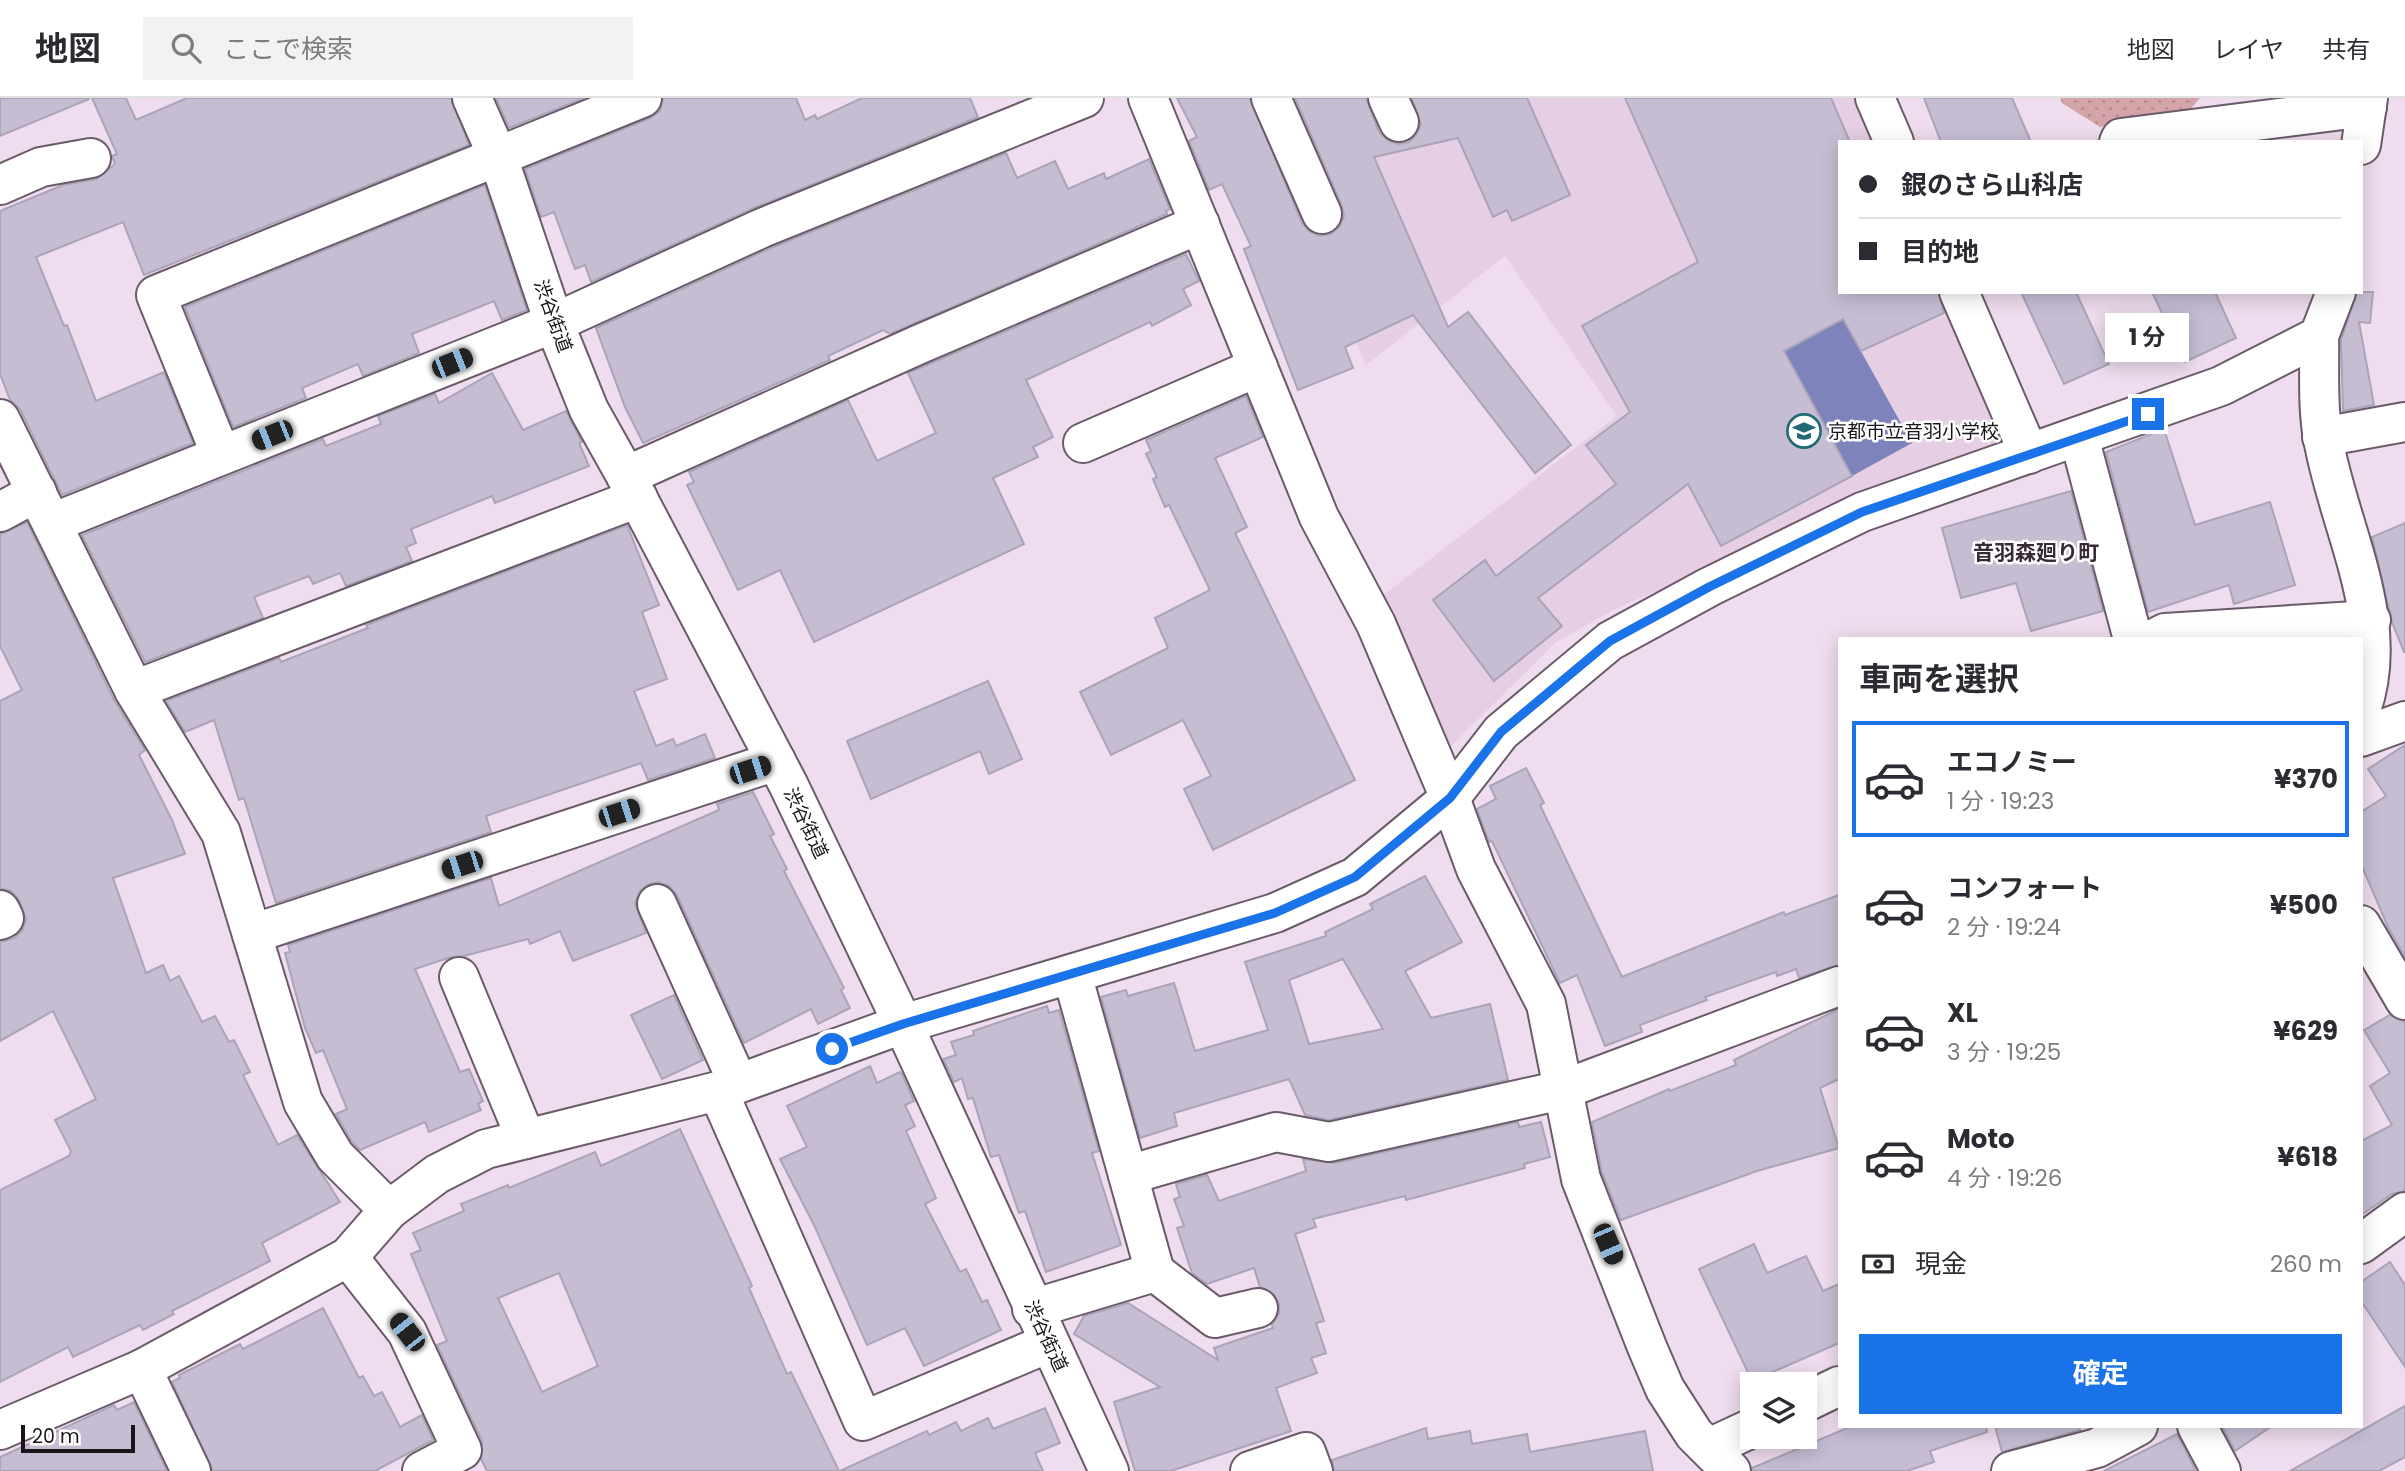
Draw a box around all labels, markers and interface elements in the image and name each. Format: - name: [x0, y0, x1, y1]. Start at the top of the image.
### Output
- search box: [143, 17, 633, 80]
- text: 地図: [35, 25, 101, 72]
- icon: search: [167, 29, 205, 67]
- text: ここで検索: [223, 31, 353, 67]
- text: 地図: [2127, 33, 2175, 66]
- text: レイヤ: [2213, 33, 2284, 66]
- text: 共有: [2322, 33, 2370, 66]
- text: 銀のさら山科店: [1901, 167, 2083, 203]
- text: 目的地: [1901, 234, 1979, 270]
- street label: 渋谷街道: [527, 276, 579, 356]
- callout: 1 分: [2106, 313, 2190, 362]
- text: 1 分: [2129, 321, 2165, 353]
- car: [429, 345, 476, 381]
- route end: [2132, 398, 2164, 430]
- school or university icon: 京都市立音羽小学校: [1785, 412, 1823, 450]
- car: [249, 417, 296, 453]
- place label: 京都市立音羽小学校: [1828, 418, 1999, 445]
- district label: 音羽森廻り町: [1973, 538, 2099, 567]
- text: 車両を選択: [1859, 656, 2019, 701]
- text: エコノミー: [1947, 744, 2077, 780]
- icon: car: [1863, 748, 1926, 811]
- car: [727, 754, 774, 786]
- text: ¥370: [2274, 761, 2338, 797]
- street label: 渋谷街道: [777, 783, 835, 863]
- text: 1 分 · 19:23: [1947, 785, 2054, 817]
- car: [596, 797, 643, 829]
- car: [439, 849, 486, 881]
- text: コンフォート: [1947, 870, 2102, 906]
- icon: car: [1863, 874, 1926, 937]
- text: ¥500: [2270, 887, 2338, 923]
- text: 2 分 · 19:24: [1947, 911, 2061, 943]
- text: XL: [1947, 995, 1978, 1031]
- icon: car: [1863, 1000, 1926, 1063]
- text: ¥629: [2273, 1013, 2338, 1049]
- route start: [816, 1033, 848, 1065]
- text: 3 分 · 19:25: [1947, 1036, 2061, 1068]
- text: Moto: [1947, 1121, 2015, 1157]
- icon: car: [1863, 1126, 1926, 1189]
- text: ¥618: [2277, 1139, 2338, 1175]
- text: 4 分 · 19:26: [1947, 1162, 2062, 1194]
- car: [1591, 1221, 1626, 1267]
- icon: cash: [1859, 1245, 1897, 1283]
- text: 現金: [1915, 1246, 1967, 1282]
- text: 260 m: [2270, 1248, 2342, 1280]
- street label: 渋谷街道: [1018, 1296, 1074, 1376]
- car: [386, 1309, 429, 1355]
- button: 確定: [1859, 1334, 2342, 1414]
- map controls: [1740, 1372, 1817, 1449]
- button: layers: [1740, 1372, 1817, 1449]
- scale bar: [21, 1422, 135, 1454]
- text: 20 m: [32, 1423, 80, 1450]

